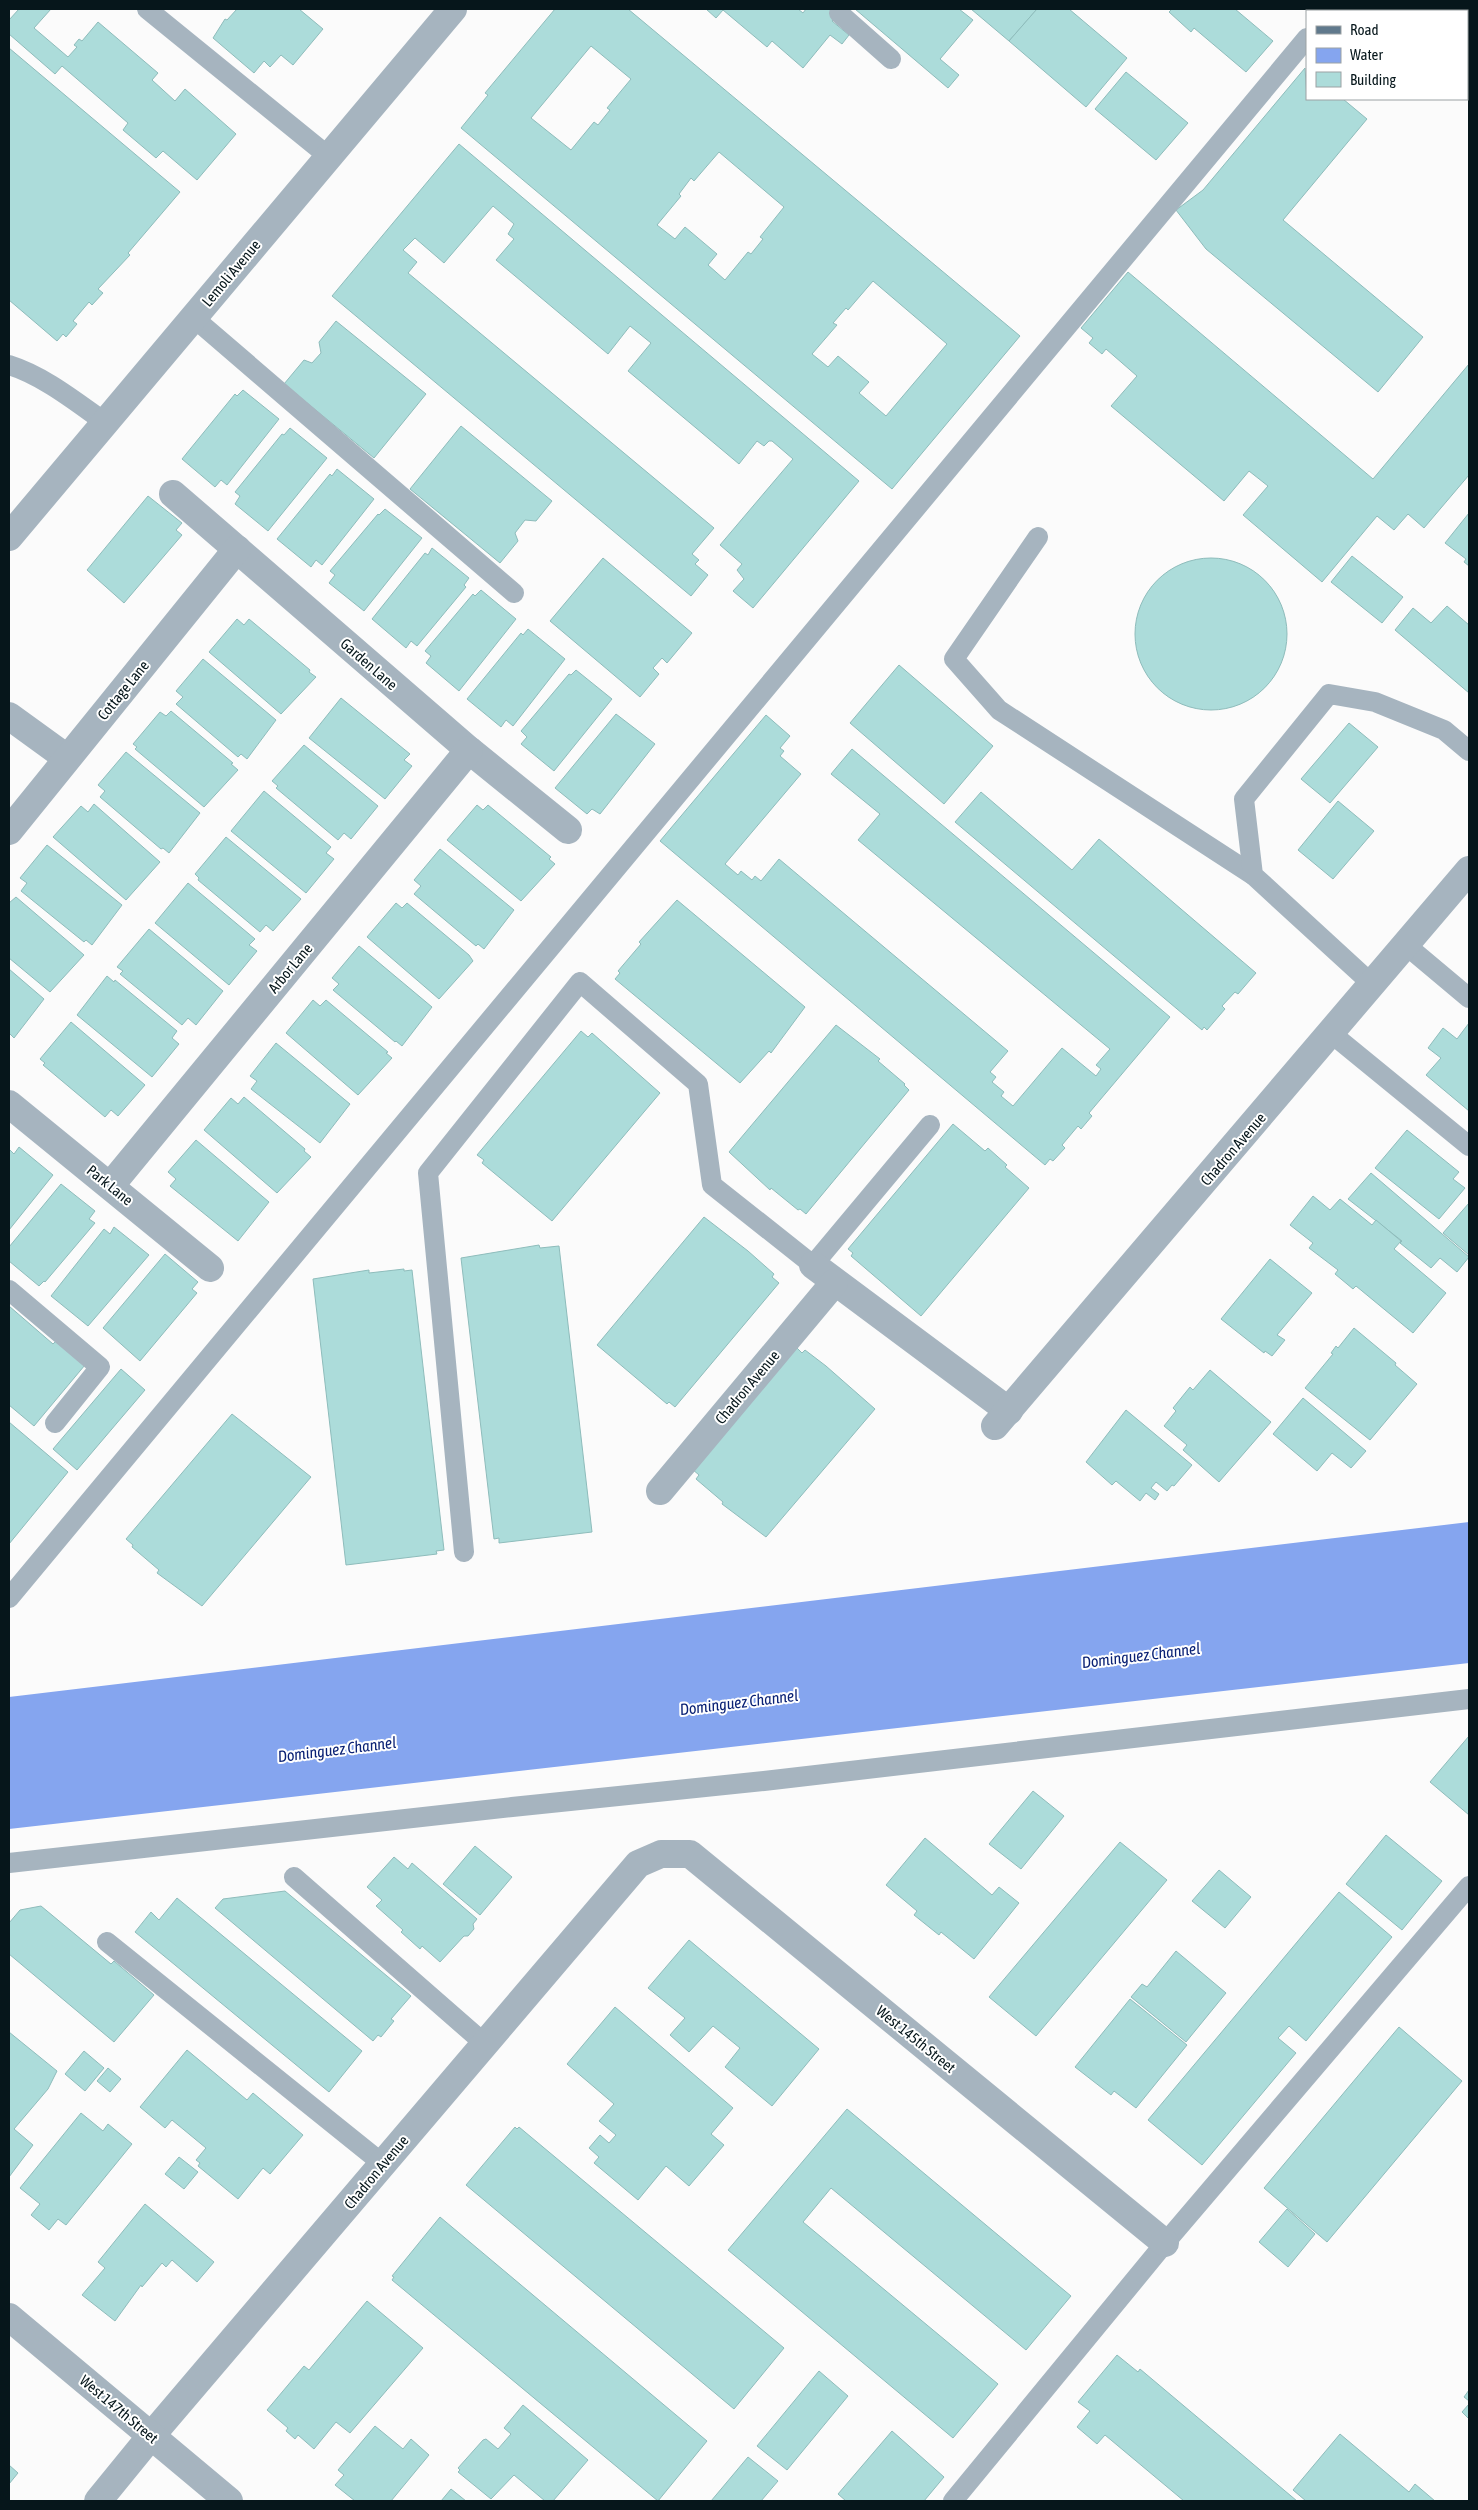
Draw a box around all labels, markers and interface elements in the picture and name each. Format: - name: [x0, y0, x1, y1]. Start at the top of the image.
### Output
- legend: [1306, 10, 1468, 100]
- text: Road: [1350, 21, 1379, 38]
- text: Water: [1350, 46, 1383, 63]
- text: Building: [1350, 71, 1396, 88]
- street label: Lemoli Avenue: [198, 236, 264, 310]
- street label: Garden Lane: [337, 635, 401, 693]
- street label: Cottage Lane: [94, 657, 152, 723]
- street label: Arbor Lane: [264, 940, 316, 996]
- street label: Chadron Avenue: [1197, 1109, 1269, 1189]
- street label: Park Lane: [84, 1161, 136, 1209]
- street label: Chadron Avenue: [711, 1347, 783, 1427]
- water label: Dominguez Channel: [1081, 1639, 1201, 1672]
- water label: Dominguez Channel: [679, 1686, 799, 1719]
- water label: Dominguez Channel: [277, 1733, 397, 1766]
- street label: West 145th Street: [873, 2002, 959, 2076]
- street label: Chadron Avenue: [340, 2132, 412, 2212]
- street label: West 147th Street: [77, 2371, 161, 2447]

